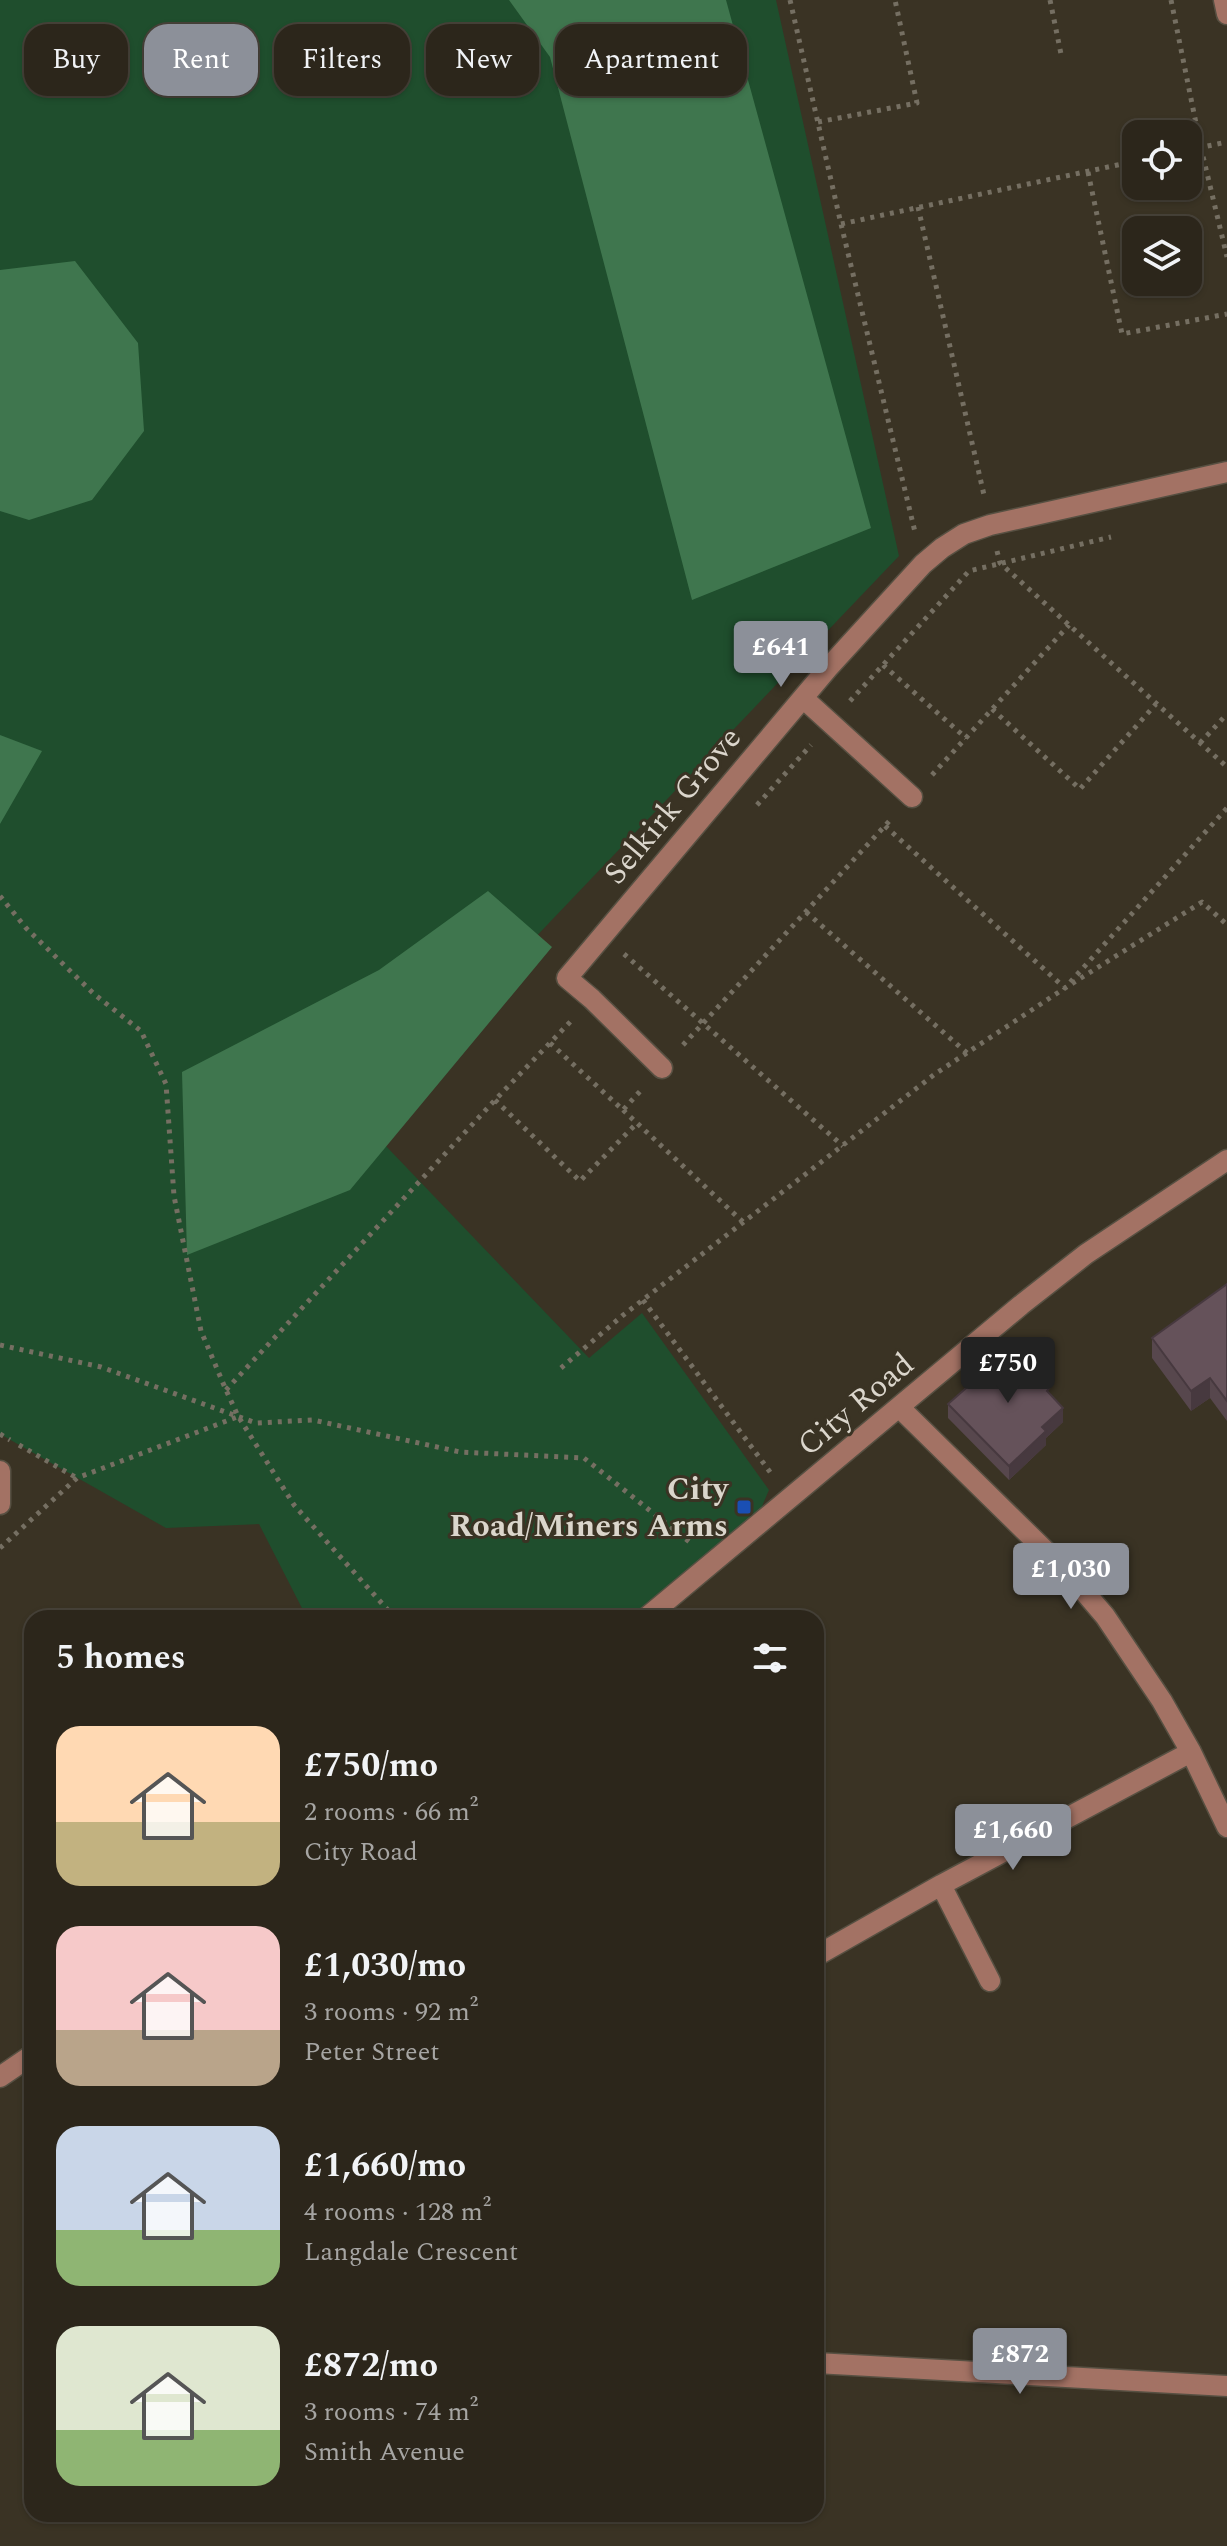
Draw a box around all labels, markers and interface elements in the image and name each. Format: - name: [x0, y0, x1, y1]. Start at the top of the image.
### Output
- chip: Buy: [24, 24, 128, 96]
- chip: Rent: [144, 24, 258, 96]
- chip: Filters: [274, 24, 410, 96]
- chip: New: [426, 24, 539, 96]
- chip: Apartment: [555, 24, 747, 96]
- map controls: [1122, 120, 1202, 296]
- button: locate: [1122, 120, 1202, 200]
- button: layers: [1122, 216, 1202, 296]
- pin: £641: [734, 621, 828, 689]
- text: £641: [752, 627, 810, 667]
- street label: Selkirk Grove: [592, 716, 754, 896]
- pin: £750: [961, 1337, 1055, 1405]
- street label: City Road: [787, 1341, 925, 1469]
- text: £750: [979, 1343, 1037, 1383]
- place label: City Road/Miners Arms: [449, 1465, 730, 1551]
- marker: City Road/Miners Arms: [735, 1498, 753, 1516]
- pin: £1,030: [1006, 1543, 1136, 1611]
- text: £1,030: [1031, 1549, 1111, 1589]
- text: 5 homes: [56, 1632, 186, 1684]
- icon: filters: [748, 1636, 792, 1680]
- text: £750/mo: [304, 1740, 438, 1792]
- icon: home: [120, 1758, 216, 1854]
- text: 2 rooms · 66 m²: [304, 1792, 478, 1832]
- pin: £1,660: [948, 1804, 1078, 1872]
- text: £1,660: [973, 1810, 1053, 1850]
- text: City Road: [304, 1832, 418, 1872]
- text: £1,030/mo: [304, 1940, 466, 1992]
- icon: home: [120, 1958, 216, 2054]
- text: 3 rooms · 92 m²: [304, 1992, 478, 2032]
- text: Peter Street: [304, 2032, 440, 2072]
- text: £1,660/mo: [304, 2140, 466, 2192]
- icon: home: [120, 2158, 216, 2254]
- text: 4 rooms · 128 m²: [304, 2192, 491, 2232]
- text: Langdale Crescent: [304, 2232, 518, 2272]
- pin: £872: [973, 2328, 1067, 2396]
- text: £872: [991, 2334, 1049, 2374]
- text: £872/mo: [304, 2340, 438, 2392]
- icon: home: [120, 2358, 216, 2454]
- text: 3 rooms · 74 m²: [304, 2392, 478, 2432]
- text: Smith Avenue: [304, 2432, 465, 2472]

